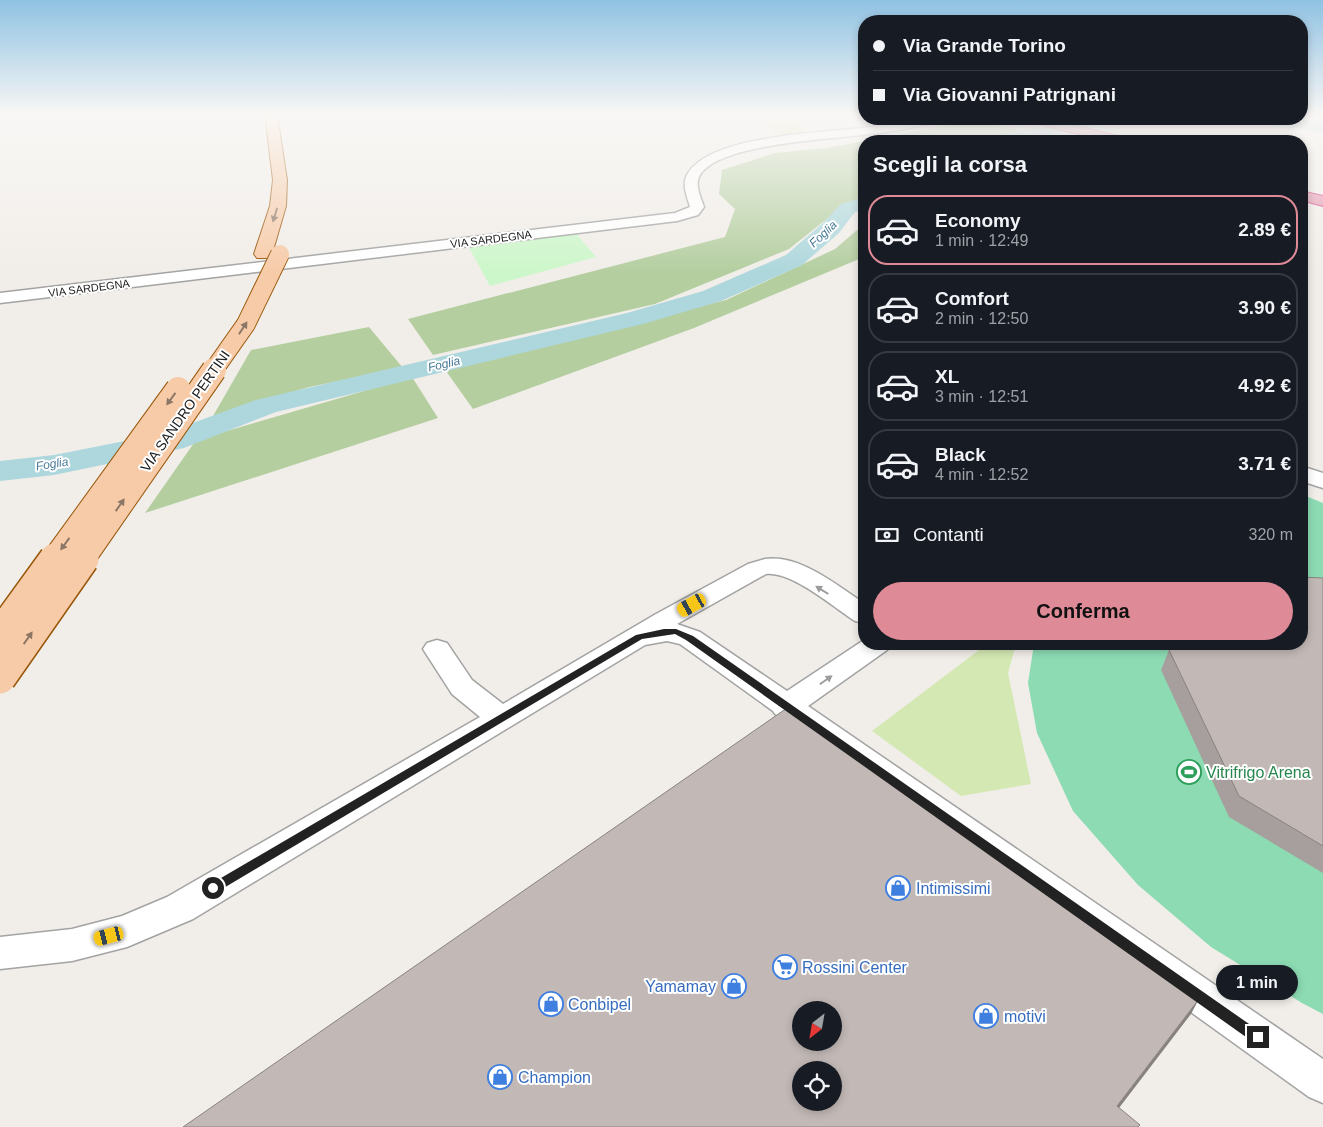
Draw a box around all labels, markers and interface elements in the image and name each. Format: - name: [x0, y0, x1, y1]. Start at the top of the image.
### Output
- text: Via Grande Torino: [903, 35, 1066, 56]
- text: Via Giovanni Patrignani: [903, 84, 1116, 105]
- text: Scegli la corsa: [873, 152, 1027, 177]
- one-way arrow: [270, 208, 278, 223]
- icon: car: [875, 208, 920, 253]
- text: Economy: [935, 210, 1021, 231]
- water label: Foglia: [806, 218, 840, 250]
- text: 2.89 €: [1238, 219, 1291, 240]
- street label: VIA SARDEGNA: [450, 228, 533, 250]
- text: 1 min · 12:49: [935, 232, 1028, 249]
- street label: VIA SARDEGNA: [48, 277, 131, 299]
- icon: car: [875, 286, 920, 331]
- text: Comfort: [935, 288, 1009, 309]
- text: 3.90 €: [1238, 297, 1291, 318]
- text: 2 min · 12:50: [935, 310, 1028, 327]
- one-way arrow: [238, 321, 247, 335]
- street label: VIA SANDRO PERTINI: [137, 347, 233, 475]
- water label: Foglia: [427, 353, 462, 374]
- icon: car: [875, 364, 920, 409]
- text: XL: [935, 366, 959, 387]
- text: 4.92 €: [1238, 375, 1291, 396]
- text: 3 min · 12:51: [935, 388, 1028, 405]
- one-way arrow: [166, 392, 176, 406]
- icon: car: [875, 442, 920, 487]
- text: Black: [935, 444, 986, 465]
- text: 3.71 €: [1238, 453, 1291, 474]
- water label: Foglia: [35, 454, 70, 473]
- text: 4 min · 12:52: [935, 466, 1028, 483]
- one-way arrow: [115, 498, 125, 512]
- icon: cash: [873, 521, 901, 549]
- text: Contanti: [913, 524, 984, 545]
- text: 320 m: [1249, 526, 1293, 543]
- one-way arrow: [60, 537, 71, 550]
- button: Conferma: [873, 582, 1293, 640]
- one-way arrow: [816, 585, 829, 594]
- car: [675, 591, 708, 619]
- one-way arrow: [23, 632, 33, 645]
- one-way arrow: [819, 675, 832, 684]
- sports icon: Vitrifrigo Arena: [1176, 759, 1202, 785]
- place label: Vitrifrigo Arena: [1206, 764, 1311, 781]
- shop icon: Intimissimi: [885, 875, 911, 901]
- route start: [202, 877, 224, 899]
- place label: Intimissimi: [916, 880, 991, 897]
- car: [92, 925, 125, 947]
- supermarket icon: Rossini Center: [772, 954, 798, 980]
- place label: Rossini Center: [802, 959, 908, 976]
- callout: 1 min: [1217, 964, 1299, 1000]
- shop icon: Yamamay: [721, 973, 747, 999]
- text: 1 min: [1236, 974, 1278, 991]
- place label: Yamamay: [645, 978, 716, 995]
- shop icon: Conbipel: [538, 991, 564, 1017]
- place label: Conbipel: [568, 996, 631, 1013]
- north arrow: [792, 1001, 842, 1051]
- map controls: [792, 1001, 842, 1111]
- shop icon: motivi: [973, 1003, 999, 1029]
- place label: motivi: [1004, 1008, 1046, 1025]
- route end: [1247, 1026, 1269, 1048]
- button: locate: [792, 1061, 842, 1111]
- shop icon: Champion: [487, 1064, 513, 1090]
- place label: Champion: [518, 1069, 591, 1086]

